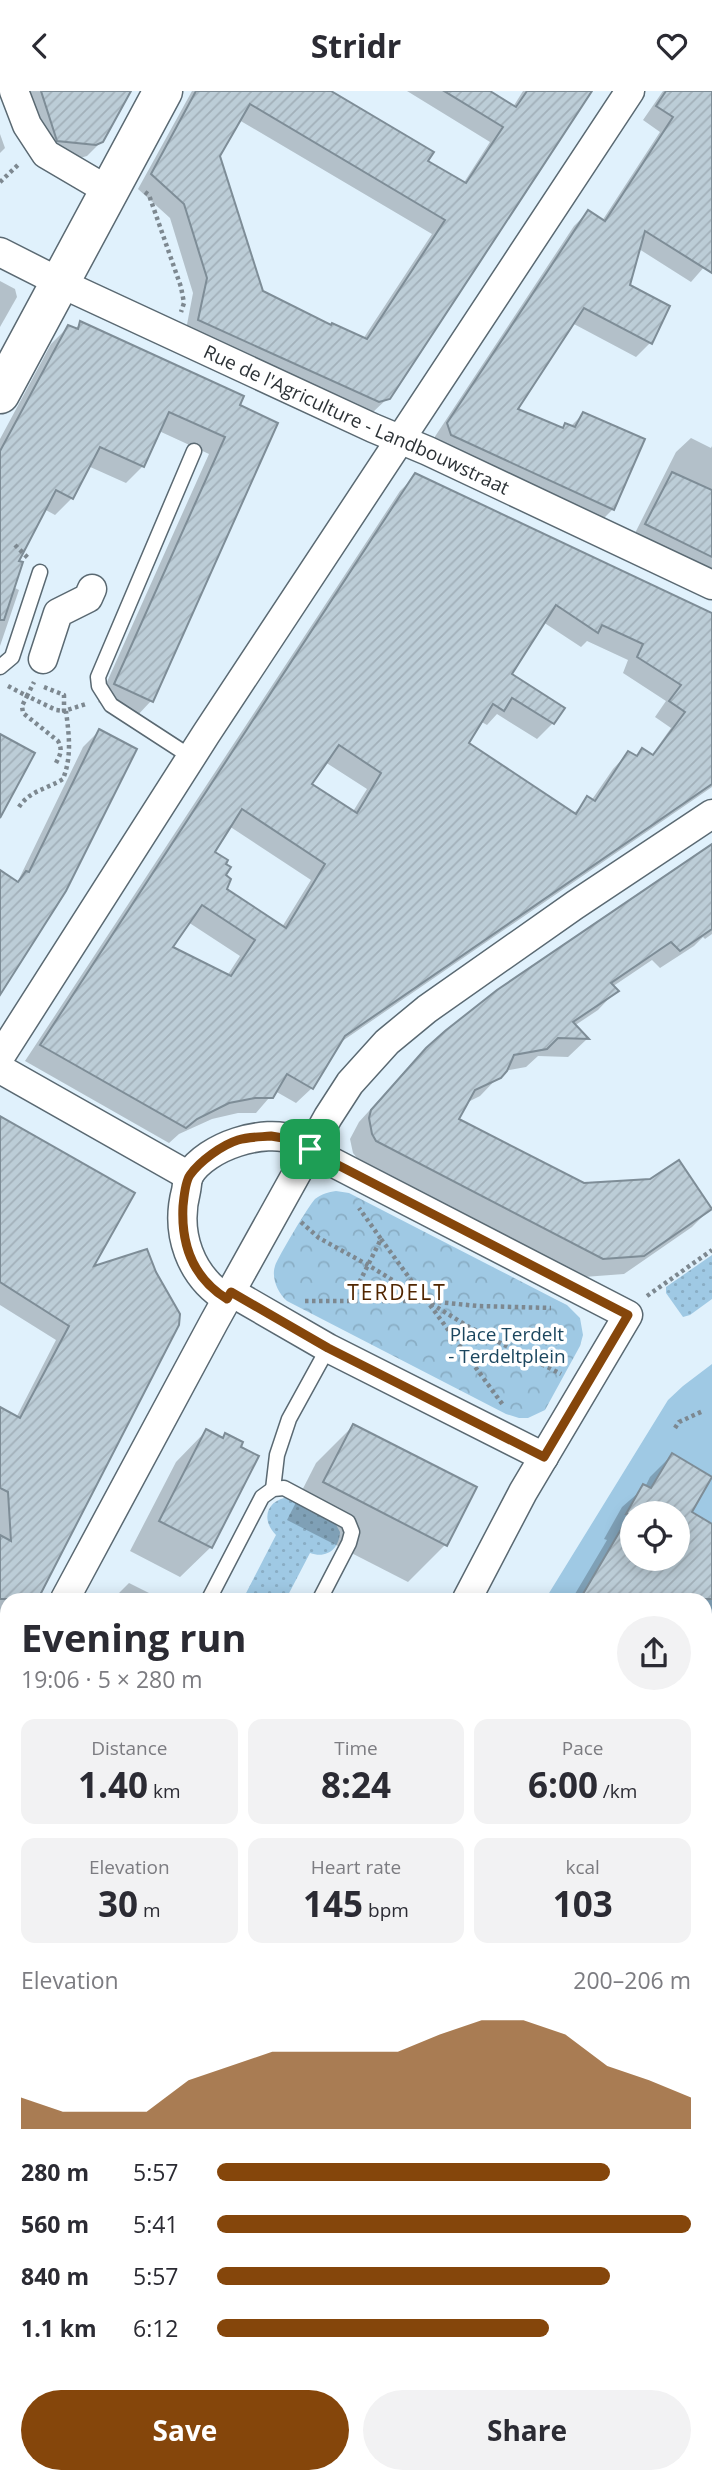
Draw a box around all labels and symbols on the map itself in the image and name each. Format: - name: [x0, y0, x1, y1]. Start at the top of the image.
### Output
- street label: Rue de l'Agriculture - Landbouwstraat: [200, 338, 514, 501]
- pin: [280, 1119, 340, 1179]
- district label: TERDELT: [347, 1278, 447, 1306]
- park label: Place Terdelt - Terdeltplein: [448, 1321, 566, 1369]

